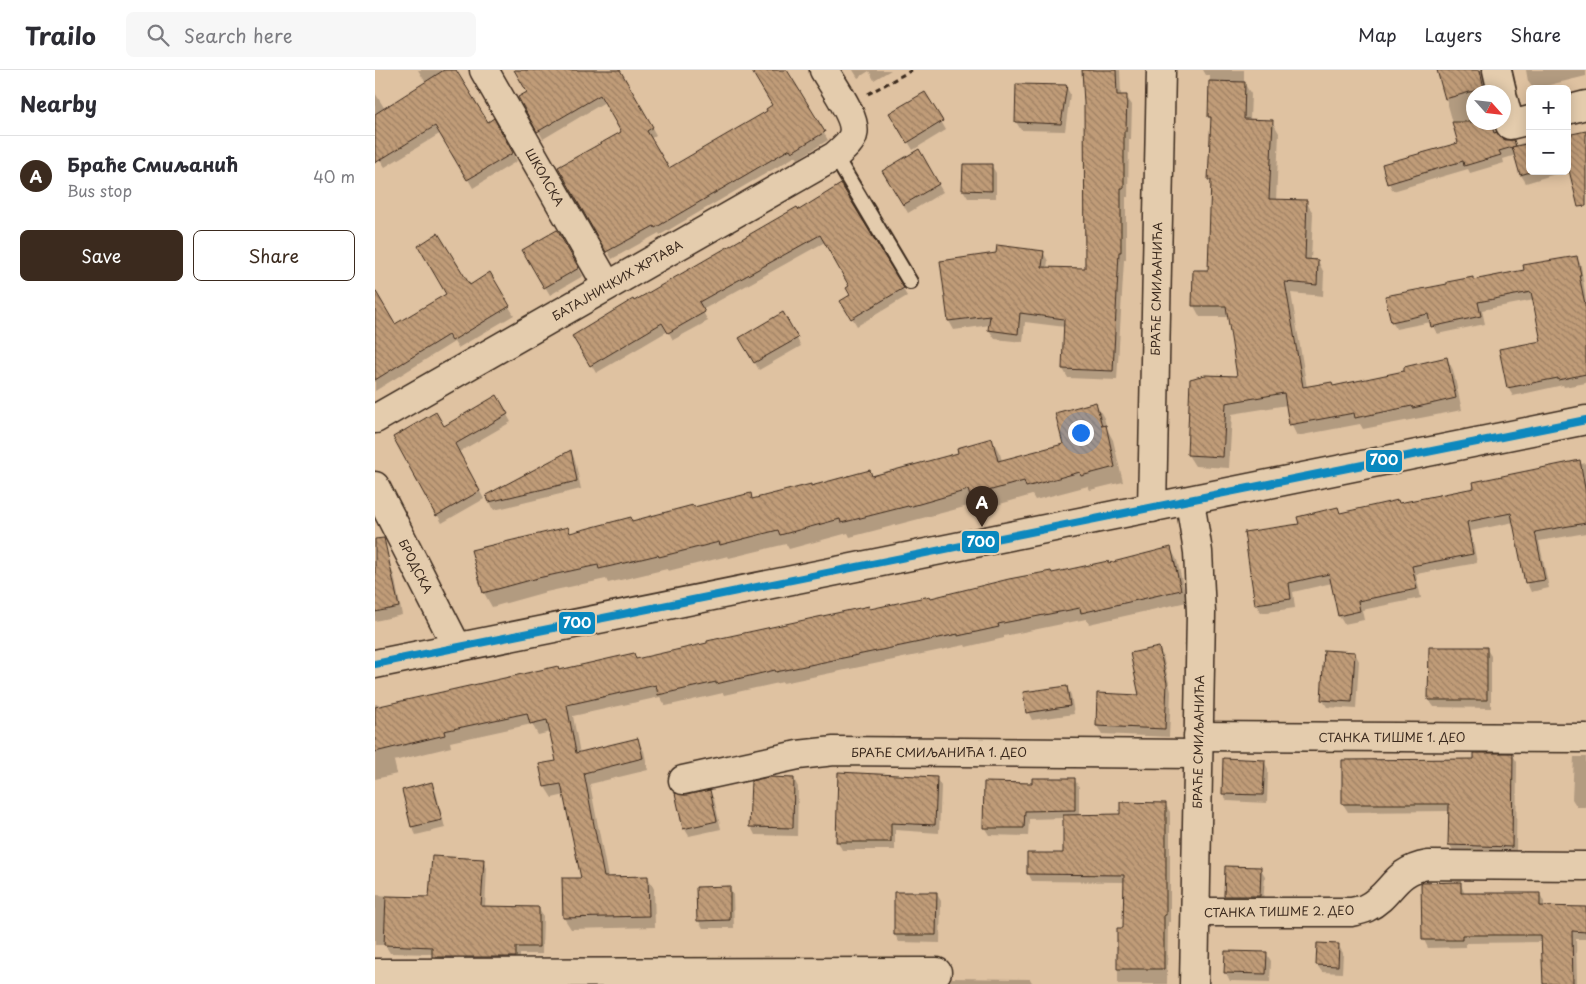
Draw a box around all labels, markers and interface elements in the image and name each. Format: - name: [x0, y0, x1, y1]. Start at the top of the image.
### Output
- search box: [126, 12, 476, 57]
- text: Trailo: [25, 17, 96, 53]
- icon: search: [144, 21, 172, 49]
- text: Search here: [184, 21, 292, 49]
- text: Map: [1358, 21, 1397, 48]
- text: Layers: [1425, 21, 1482, 48]
- text: Share: [1510, 21, 1561, 48]
- north arrow: [1466, 85, 1511, 130]
- map controls: [1526, 85, 1571, 175]
- button: +: [1526, 85, 1571, 130]
- text: Nearby: [20, 87, 97, 119]
- button: −: [1526, 130, 1571, 175]
- street label: ШКОЛСКА: [521, 145, 569, 209]
- text: Браће Смиљанић: [67, 150, 238, 178]
- text: A: [30, 164, 42, 188]
- text: 40 m: [313, 164, 355, 188]
- text: Bus stop: [67, 178, 132, 202]
- street label: БРАЋЕ СМИЉАНИЋА: [1146, 222, 1166, 356]
- button: Save: [20, 230, 183, 281]
- button: Share: [193, 230, 355, 281]
- street label: БАТАЈНИЧКИХ ЖРТАВА: [549, 235, 685, 325]
- your location: [1068, 420, 1094, 446]
- line badge: 700: [1365, 449, 1403, 473]
- text: 700: [1370, 449, 1398, 470]
- pin: A: [966, 486, 998, 527]
- line badge: 700: [961, 530, 1000, 554]
- text: 700: [967, 531, 995, 552]
- street label: БРОДСКА: [395, 536, 437, 596]
- line badge: 700: [558, 611, 596, 635]
- text: 700: [563, 612, 591, 633]
- street label: БРАЋЕ СМИЉАНИЋА: [1188, 675, 1208, 809]
- street label: СТАНКА ТИШМЕ 1. ДЕО: [1318, 728, 1466, 746]
- street label: БРАЋЕ СМИЉАНИЋА 1. ДЕО: [851, 743, 1027, 761]
- street label: СТАНКА ТИШМЕ 2. ДЕО: [1204, 901, 1354, 921]

